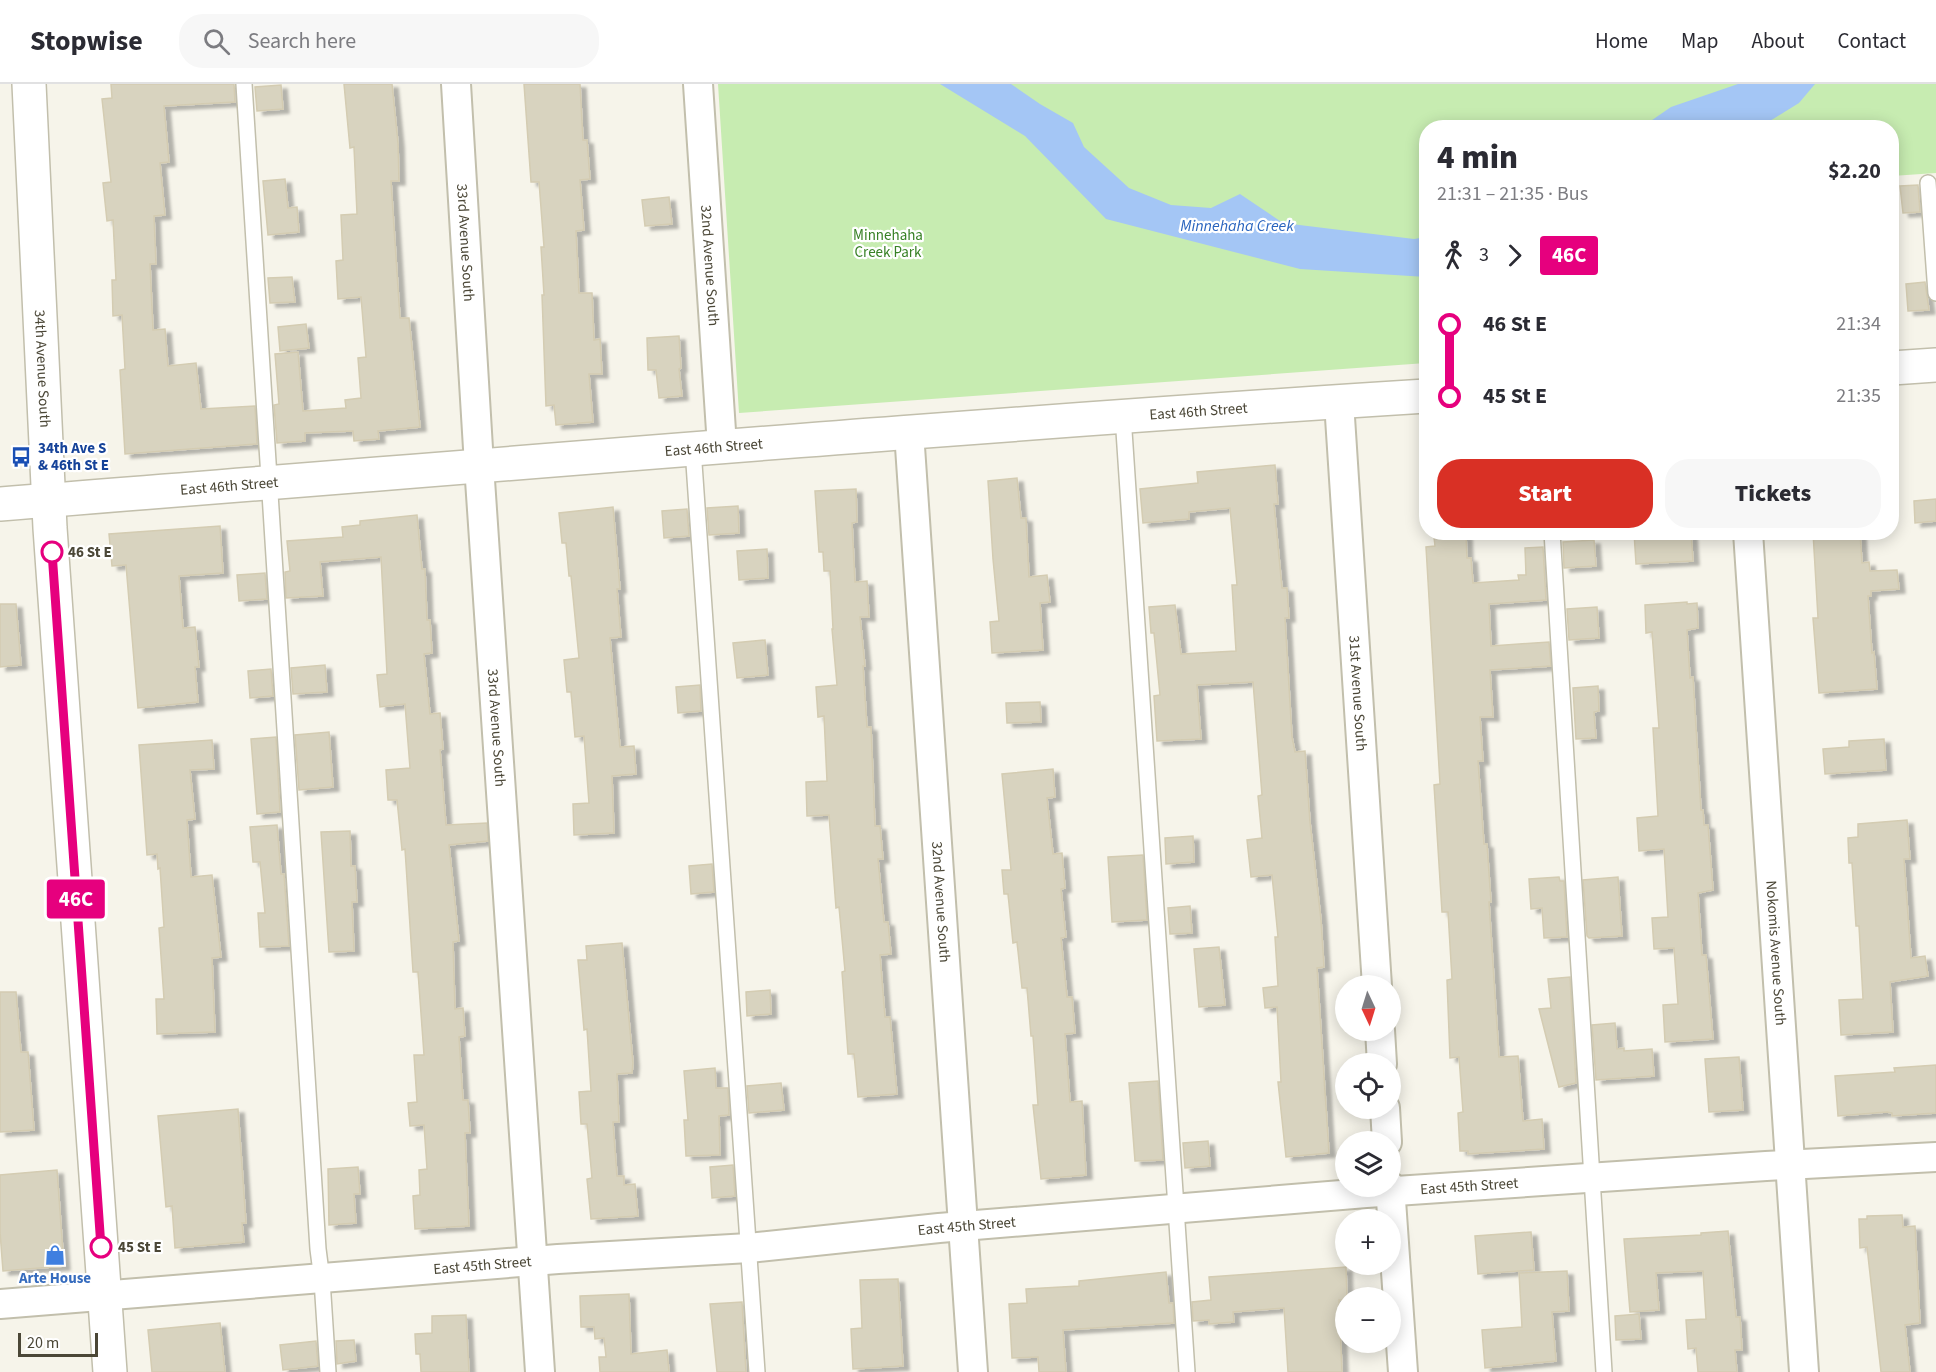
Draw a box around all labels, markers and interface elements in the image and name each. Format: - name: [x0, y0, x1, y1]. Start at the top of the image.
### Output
- search box: [179, 14, 599, 68]
- text: Stopwise: [30, 21, 143, 61]
- icon: search: [200, 25, 233, 58]
- text: Search here: [248, 25, 356, 57]
- text: Home: [1595, 26, 1648, 56]
- text: Map: [1681, 26, 1719, 56]
- text: About: [1752, 26, 1804, 56]
- text: Contact: [1837, 26, 1906, 56]
- text: 4 min: [1437, 134, 1518, 181]
- text: $2.20: [1828, 155, 1881, 187]
- text: 21:31 – 21:35 · Bus: [1437, 180, 1588, 208]
- street label: 33rd Avenue South: [451, 183, 479, 302]
- street label: 32nd Avenue South: [695, 204, 724, 327]
- water label: Minnehaha Creek: [1180, 215, 1294, 237]
- park label: Minnehaha Creek Park: [853, 225, 923, 263]
- icon: walk: [1437, 239, 1470, 272]
- icon: forward: [1498, 239, 1531, 272]
- text: 46C: [1552, 240, 1586, 270]
- text: 3: [1479, 241, 1489, 269]
- text: 46 St E: [1483, 308, 1547, 340]
- street label: 34th Avenue South: [29, 309, 55, 428]
- text: 21:34: [1836, 310, 1881, 338]
- text: 45 St E: [1483, 380, 1547, 412]
- text: 21:35: [1836, 382, 1881, 410]
- street label: East 46th Street: [1149, 398, 1248, 426]
- street label: East 46th Street: [664, 433, 764, 462]
- place label: 34th Ave S & 46th St E: [38, 438, 109, 476]
- bus stop icon: 34th Ave S & 46th St E: [9, 445, 33, 469]
- button: Start: [1437, 459, 1653, 528]
- button: Tickets: [1665, 459, 1881, 528]
- street label: East 46th Street: [179, 472, 279, 501]
- marker: 46 St E: [41, 541, 63, 563]
- place label: 46 St E: [68, 542, 112, 563]
- street label: 31st Avenue South: [1343, 635, 1372, 752]
- street label: 33rd Avenue South: [482, 668, 511, 787]
- street label: 32nd Avenue South: [926, 841, 955, 963]
- line badge: 46C: [42, 880, 110, 918]
- street label: Nokomis Avenue South: [1760, 880, 1791, 1026]
- text: 46C: [59, 884, 93, 914]
- north arrow: [1335, 975, 1401, 1041]
- map controls: [1335, 975, 1401, 1353]
- button: locate: [1335, 1053, 1401, 1119]
- button: layers: [1335, 1131, 1401, 1197]
- street label: East 45th Street: [1419, 1173, 1519, 1200]
- button: +: [1335, 1209, 1401, 1275]
- street label: East 45th Street: [917, 1212, 1017, 1241]
- marker: 45 St E: [90, 1236, 112, 1258]
- place label: 45 St E: [118, 1237, 162, 1258]
- shop icon: Arte House: [43, 1243, 67, 1267]
- street label: East 45th Street: [433, 1251, 532, 1280]
- place label: Arte House: [18, 1268, 91, 1289]
- button: −: [1335, 1287, 1401, 1353]
- scale bar: [18, 1330, 98, 1358]
- text: 20 m: [27, 1332, 59, 1354]

